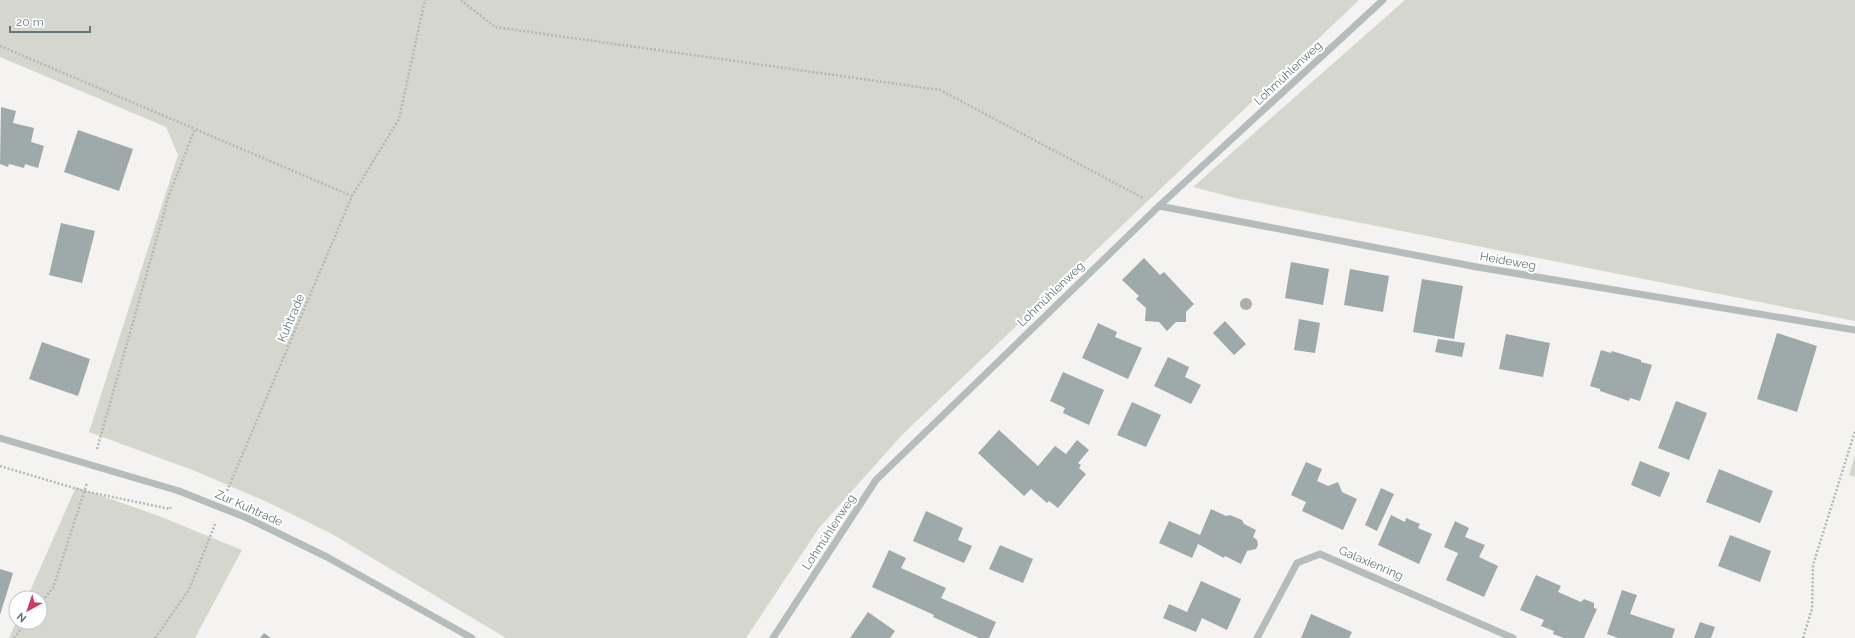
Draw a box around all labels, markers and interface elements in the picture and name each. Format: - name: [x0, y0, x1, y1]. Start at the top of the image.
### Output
- scale bar: [10, 8, 90, 34]
- text: 20 m: [16, 15, 44, 29]
- street label: Lohmühlenweg: [1251, 38, 1325, 108]
- street label: Heideweg: [1479, 249, 1537, 273]
- street label: Lohmühlenweg: [1015, 259, 1087, 329]
- street label: Kuhtrade: [275, 292, 307, 344]
- street label: Zur Kuhtrade: [213, 487, 285, 529]
- street label: Lohmühlenweg: [799, 492, 859, 572]
- street label: Galaxienring: [1337, 543, 1405, 583]
- north arrow: [8, 590, 48, 630]
- text: N: [14, 610, 29, 625]

